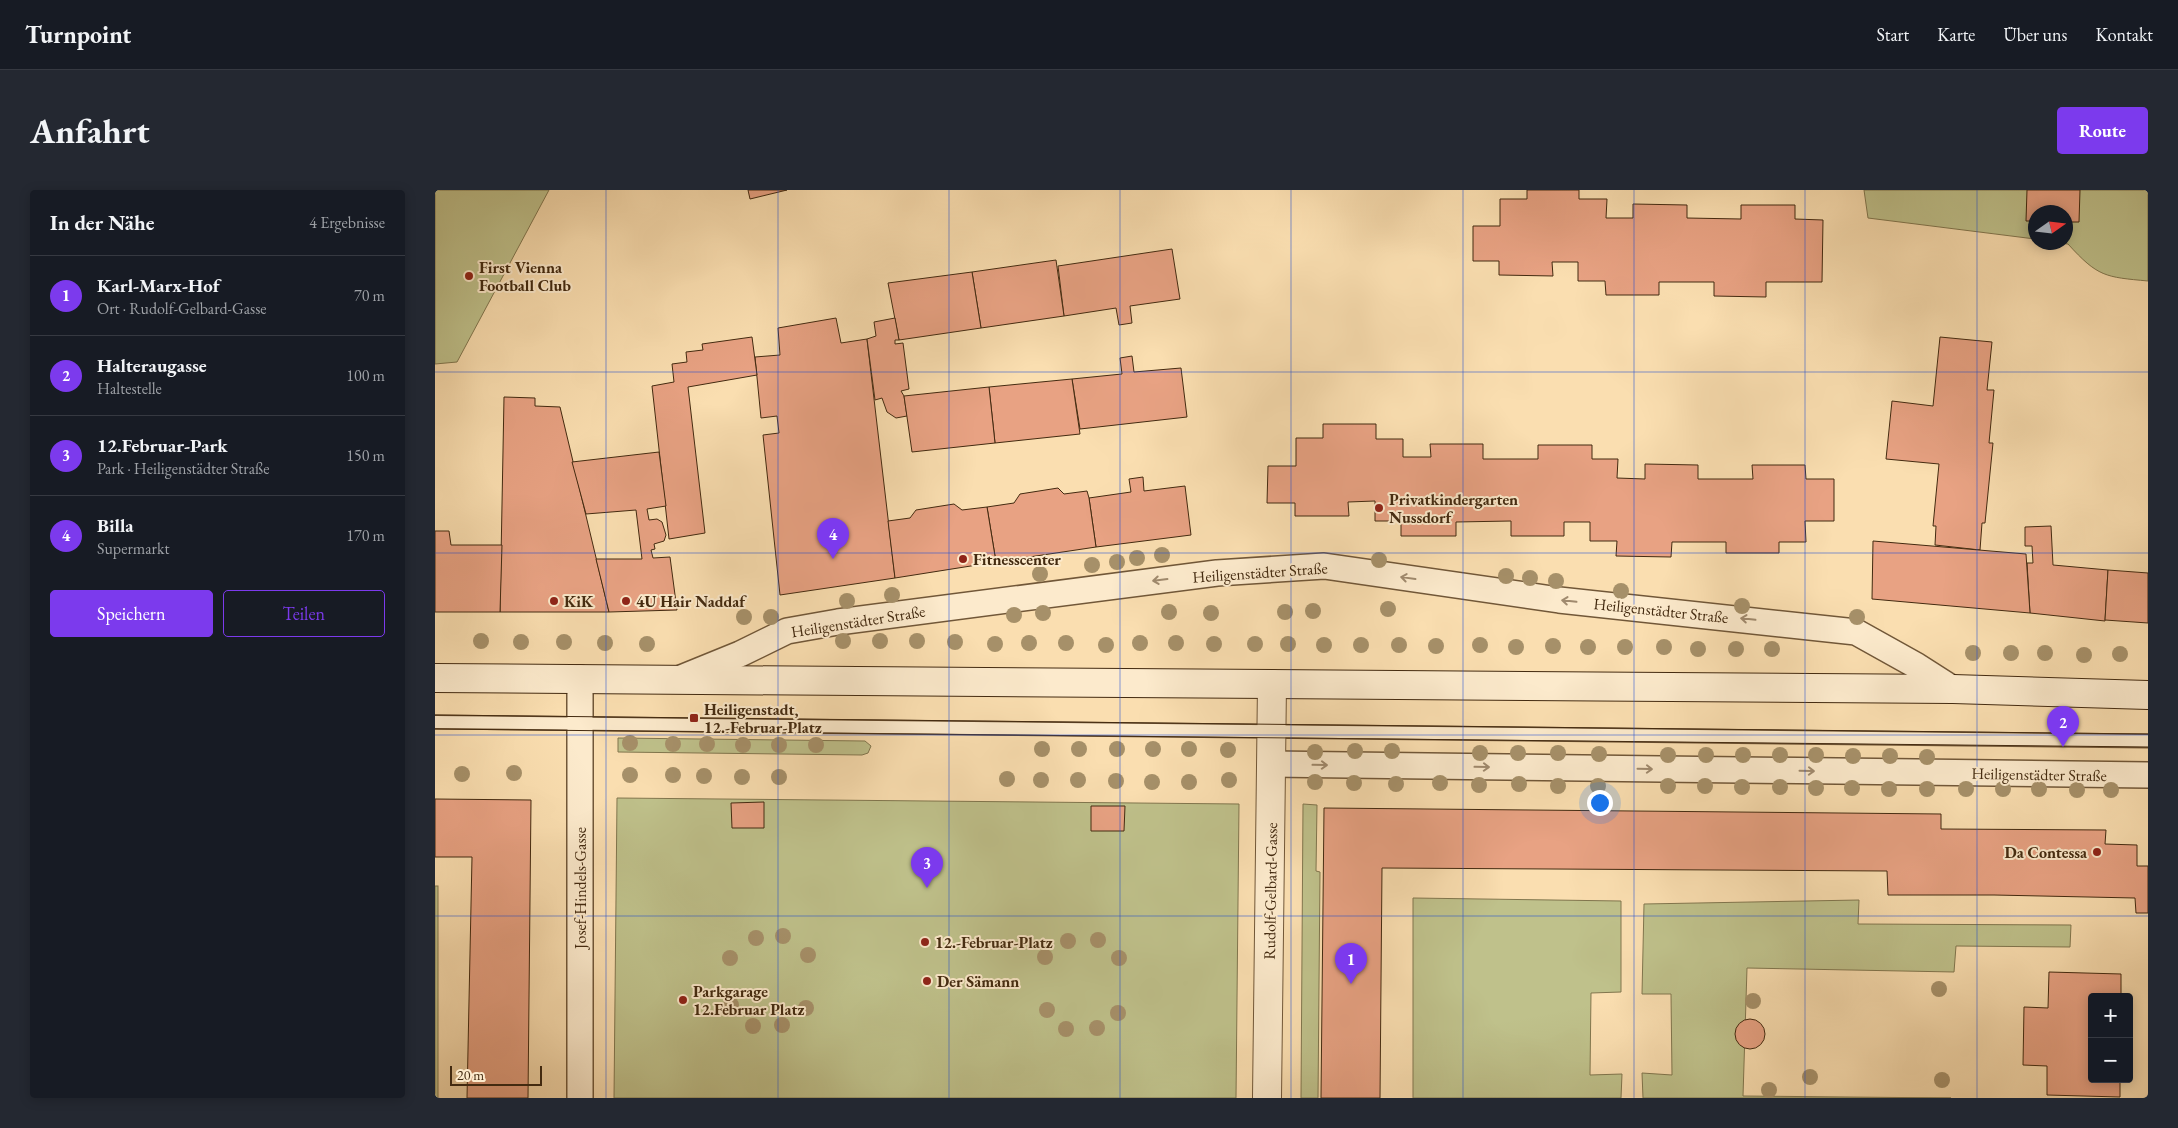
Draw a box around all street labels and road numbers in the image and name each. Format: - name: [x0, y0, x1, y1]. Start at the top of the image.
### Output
- street label: Heiligenstädter Straße: [1192, 557, 1328, 588]
- street label: Heiligenstädter Straße: [1592, 593, 1729, 628]
- street label: Heiligenstädter Straße: [790, 601, 927, 642]
- street label: Heiligenstädter Straße: [1971, 763, 2107, 786]
- street label: Rudolf-Gelbard-Gasse: [1259, 822, 1282, 960]
- street label: Josef-Hindels-Gasse: [570, 827, 591, 951]

